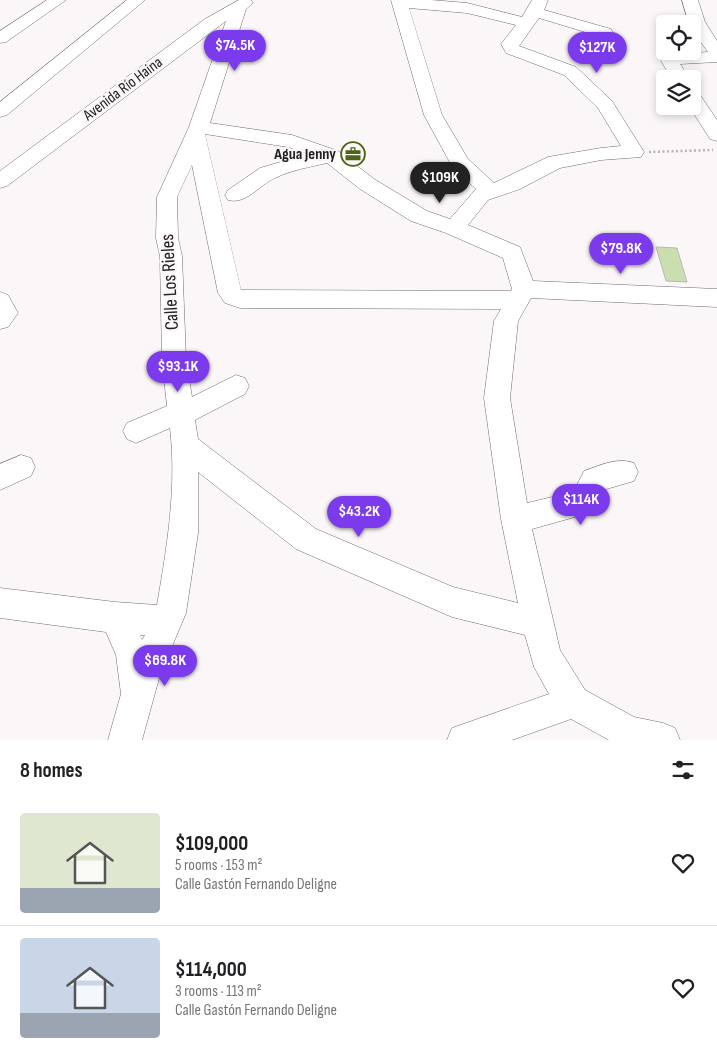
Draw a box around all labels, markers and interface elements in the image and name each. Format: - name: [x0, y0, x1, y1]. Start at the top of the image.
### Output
- map controls: [656, 15, 701, 115]
- button: locate: [656, 15, 701, 60]
- pin: $74.5K: [194, 30, 276, 72]
- pin: $127K: [562, 32, 632, 74]
- text: $74.5K: [215, 36, 255, 55]
- text: $127K: [579, 38, 615, 57]
- street label: Avenida Río Haina: [79, 53, 166, 126]
- button: layers: [656, 70, 701, 115]
- office icon: Agua Jenny: [340, 141, 366, 167]
- place label: Agua Jenny: [273, 145, 336, 164]
- pin: $109K: [405, 162, 475, 204]
- text: $109K: [421, 168, 459, 187]
- pin: $79.8K: [580, 232, 662, 275]
- street label: Calle Los Rieles: [156, 233, 184, 331]
- text: $79.8K: [600, 239, 642, 258]
- pin: $93.1K: [137, 350, 219, 393]
- text: $93.1K: [157, 357, 199, 376]
- pin: $114K: [546, 484, 616, 526]
- text: $114K: [563, 490, 599, 509]
- pin: $43.2K: [318, 496, 400, 538]
- text: $43.2K: [338, 502, 380, 521]
- pin: $69.8K: [124, 644, 206, 687]
- text: $69.8K: [144, 651, 186, 670]
- icon: filters: [669, 756, 697, 784]
- text: 8 homes: [20, 758, 83, 783]
- text: $109,000: [175, 831, 248, 856]
- icon: home: [60, 833, 120, 893]
- icon: heart: [669, 849, 697, 877]
- text: 5 rooms · 153 m²: [175, 856, 262, 875]
- text: Calle Gastón Fernando Deligne: [175, 875, 337, 894]
- text: $114,000: [175, 957, 247, 982]
- icon: home: [60, 958, 120, 1018]
- icon: heart: [669, 974, 697, 1002]
- text: 3 rooms · 113 m²: [175, 982, 262, 1001]
- text: Calle Gastón Fernando Deligne: [175, 1001, 337, 1020]

